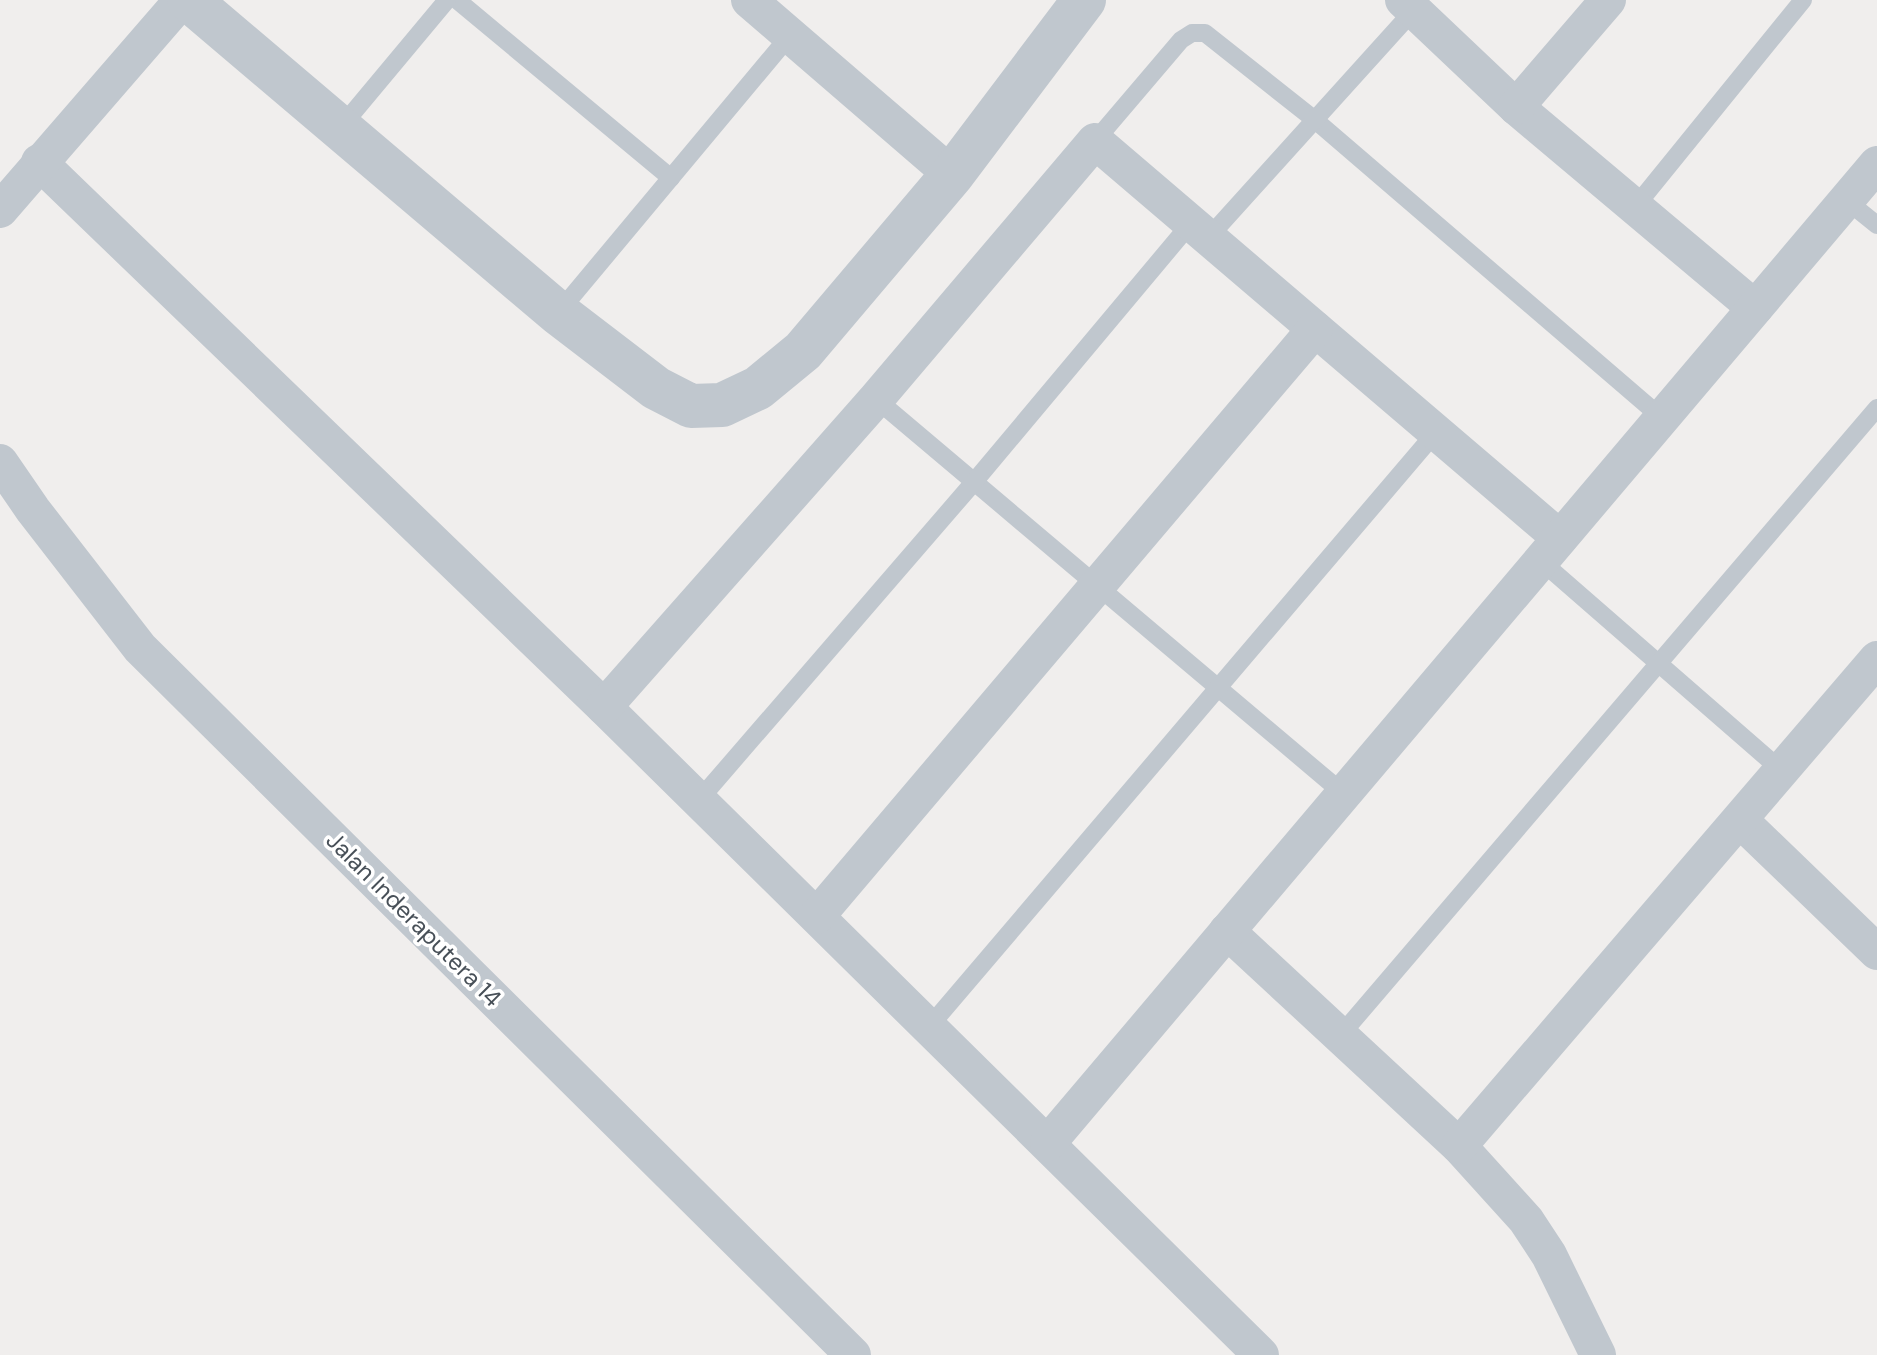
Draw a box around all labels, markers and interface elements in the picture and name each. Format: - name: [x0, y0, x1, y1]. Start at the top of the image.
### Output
- street label: Jalan Inderaputera 14: [320, 825, 508, 1013]

